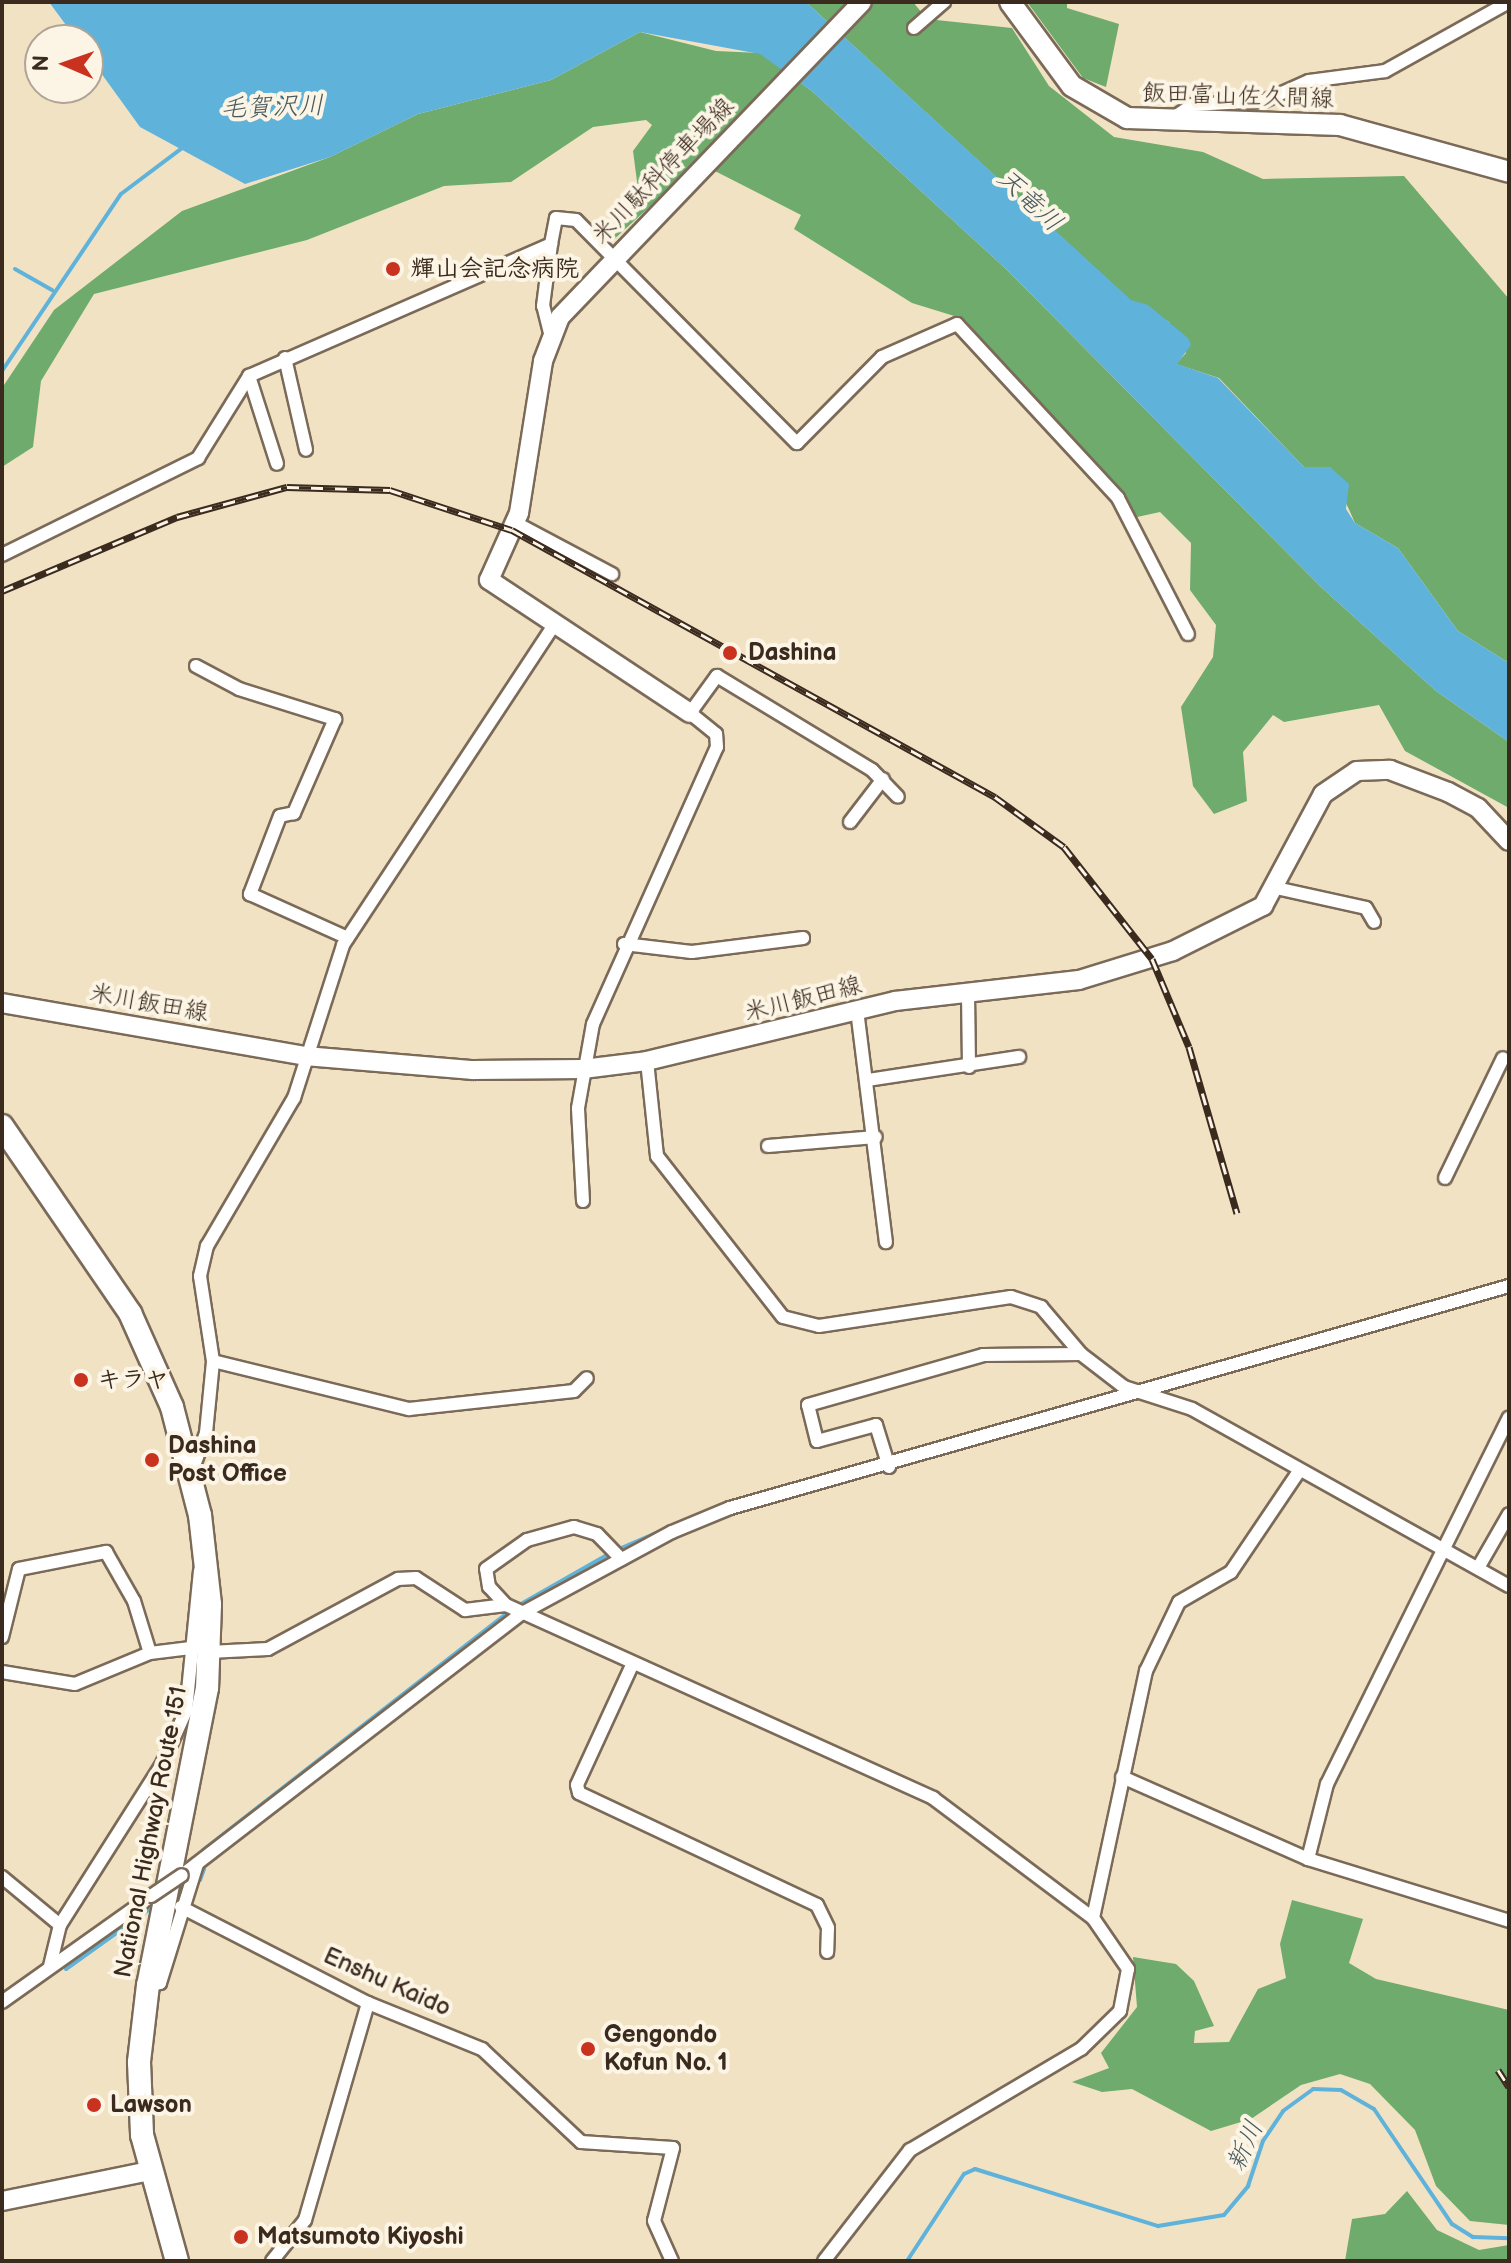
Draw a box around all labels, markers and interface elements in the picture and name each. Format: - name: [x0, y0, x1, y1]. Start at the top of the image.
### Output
- north arrow: [24, 24, 104, 104]
- text: N: [28, 54, 55, 72]
- street label: 飯田富山佐久間線: [1142, 78, 1334, 114]
- water label: 毛賀沢川: [219, 91, 325, 125]
- street label: 米川駄科停車場線: [586, 92, 740, 250]
- water label: 天竜川: [990, 163, 1068, 239]
- place label: 輝山会記念病院: [411, 255, 579, 283]
- marker: 輝山会記念病院: [382, 258, 404, 280]
- place label: Dashina: [748, 639, 836, 667]
- marker: Dashina: [719, 642, 741, 664]
- street label: 米川飯田線: [741, 971, 865, 1027]
- street label: 米川飯田線: [87, 978, 211, 1028]
- place label: キラヤ: [97, 1366, 169, 1394]
- marker: キラヤ: [72, 1371, 90, 1389]
- place label: Dashina Post Office: [168, 1432, 287, 1488]
- marker: Dashina Post Office: [143, 1451, 161, 1469]
- street label: National Highway Route 151: [108, 1683, 194, 1981]
- street label: Enshu Kaido: [319, 1941, 455, 2023]
- place label: Gengondo Kofun No. 1: [604, 2021, 728, 2077]
- marker: Gengondo Kofun No. 1: [579, 2040, 597, 2058]
- place label: Lawson: [110, 2091, 192, 2119]
- marker: Lawson: [85, 2096, 103, 2114]
- water label: 新川: [1221, 2116, 1271, 2176]
- place label: Matsumoto Kiyoshi: [257, 2223, 464, 2251]
- marker: Matsumoto Kiyoshi: [232, 2228, 250, 2246]

